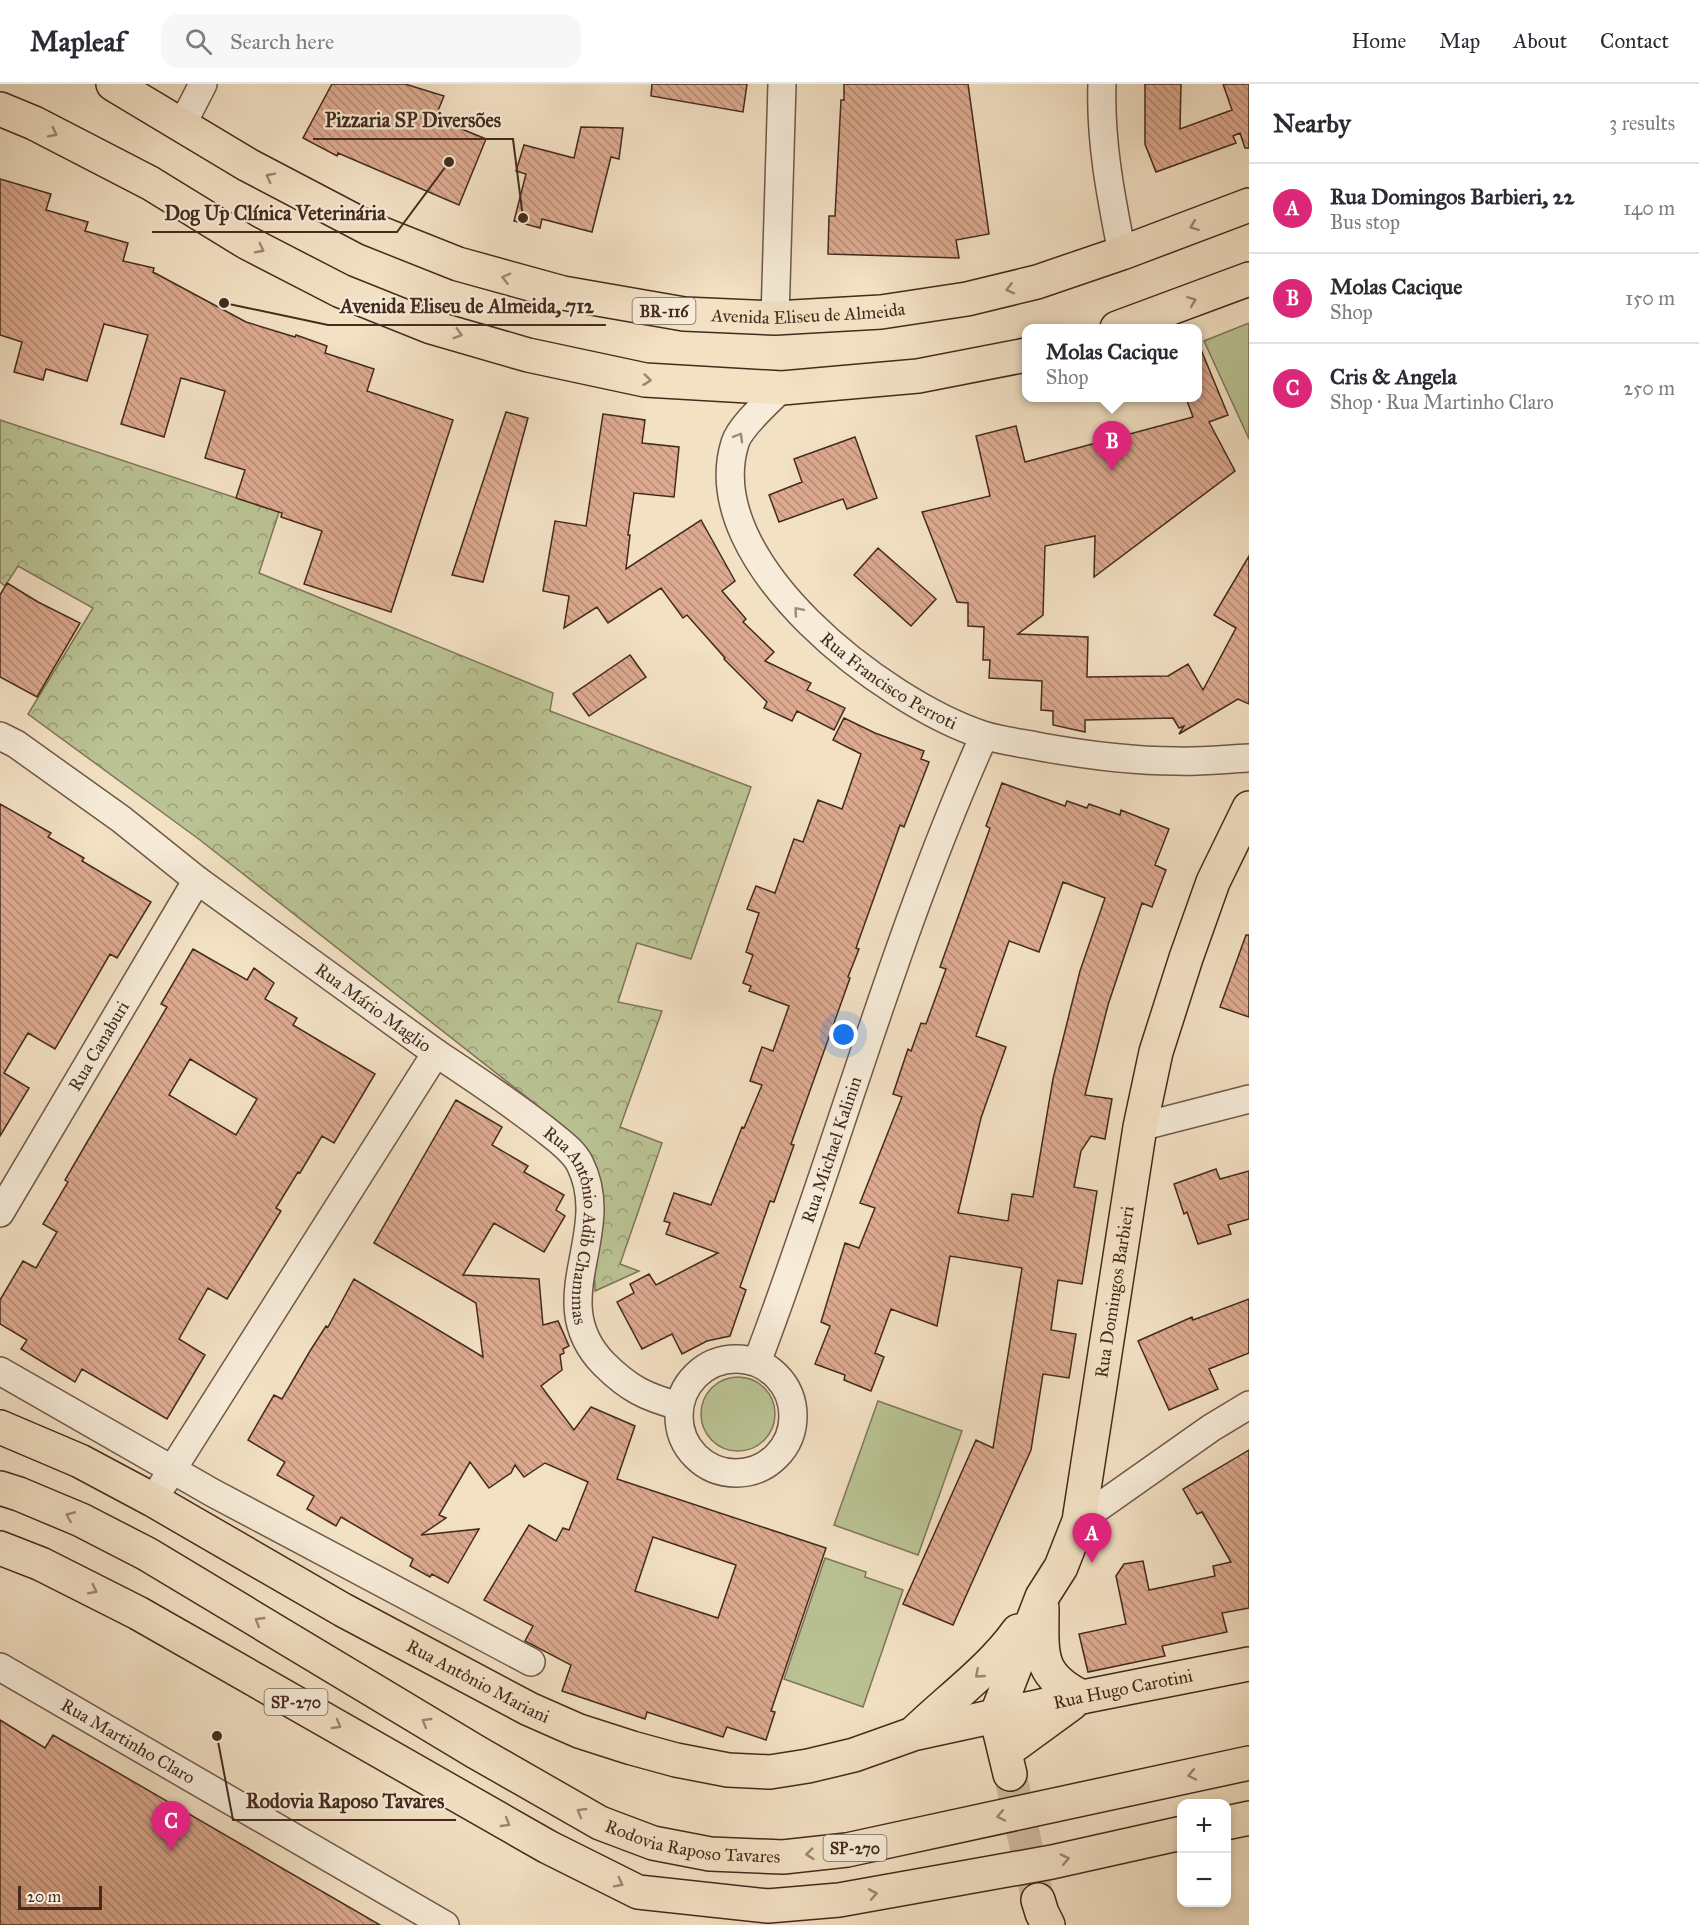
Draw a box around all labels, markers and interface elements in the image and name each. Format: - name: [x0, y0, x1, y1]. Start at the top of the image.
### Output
- search box: [161, 14, 581, 68]
- text: Mapleaf: [30, 24, 125, 59]
- icon: search: [182, 25, 215, 58]
- text: Search here: [230, 28, 334, 55]
- text: Home: [1351, 28, 1406, 54]
- text: Map: [1439, 28, 1480, 54]
- text: About: [1513, 28, 1567, 54]
- text: Contact: [1600, 28, 1669, 54]
- callout: Pizzaria SP Diversões: [313, 101, 513, 139]
- text: Nearby: [1273, 107, 1351, 139]
- text: Pizzaria SP Diversões: [325, 108, 502, 132]
- text: 3 results: [1609, 111, 1675, 135]
- one-way arrow: [47, 126, 57, 137]
- one-way arrow: [265, 172, 276, 184]
- text: Rua Domingos Barbieri, 22: [1330, 183, 1574, 210]
- callout: Dog Up Clínica Veterinária: [152, 194, 397, 232]
- text: A: [1286, 196, 1299, 220]
- text: 140 m: [1623, 196, 1675, 220]
- text: Dog Up Clínica Veterinária: [164, 201, 386, 226]
- text: Bus stop: [1330, 210, 1400, 234]
- one-way arrow: [1190, 219, 1201, 231]
- one-way arrow: [253, 242, 264, 253]
- one-way arrow: [501, 273, 512, 285]
- text: Molas Cacique: [1330, 273, 1462, 300]
- one-way arrow: [1005, 281, 1015, 294]
- text: B: [1286, 286, 1299, 310]
- text: 150 m: [1625, 286, 1675, 310]
- callout: Avenida Eliseu de Almeida, 712: [328, 287, 606, 325]
- text: Avenida Eliseu de Almeida, 712: [338, 294, 595, 318]
- one-way arrow: [1186, 296, 1196, 309]
- street label: Avenida Eliseu de Almeida: [710, 297, 907, 329]
- road number: BR-116: [632, 298, 696, 324]
- text: Shop: [1330, 300, 1373, 324]
- popup: [1022, 324, 1202, 402]
- one-way arrow: [452, 327, 463, 339]
- text: Molas Cacique: [1046, 338, 1178, 365]
- text: Cris & Angela: [1330, 363, 1457, 390]
- text: Shop: [1046, 365, 1089, 389]
- one-way arrow: [642, 373, 652, 385]
- text: C: [1286, 376, 1299, 400]
- text: 250 m: [1623, 376, 1675, 400]
- text: Shop · Rua Martinho Claro: [1330, 390, 1554, 414]
- pin: B: [1092, 422, 1132, 471]
- one-way arrow: [732, 433, 744, 443]
- one-way arrow: [794, 607, 805, 618]
- street label: Rua Francisco Perroti: [816, 627, 961, 734]
- street label: Rua Mário Maglio: [311, 958, 436, 1057]
- street label: Rua Canaburi: [64, 997, 134, 1095]
- your location: [829, 1020, 858, 1049]
- street label: Rua Michael Kalinin: [797, 1073, 866, 1226]
- street label: Rua Antônio Adib Chammas: [539, 1121, 601, 1327]
- street label: Rua Domingos Barbieri: [1090, 1204, 1139, 1380]
- one-way arrow: [66, 1511, 77, 1523]
- pin: A: [1072, 1514, 1112, 1563]
- one-way arrow: [87, 1583, 98, 1594]
- one-way arrow: [255, 1617, 265, 1628]
- street label: Rua Antônio Mariani: [403, 1635, 553, 1728]
- street label: Rua Hugo Carotini: [1051, 1664, 1195, 1714]
- one-way arrow: [975, 1667, 986, 1678]
- road number: SP-270: [264, 1689, 328, 1715]
- street label: Rua Martinho Claro: [57, 1694, 199, 1789]
- one-way arrow: [422, 1717, 432, 1729]
- one-way arrow: [331, 1718, 341, 1730]
- one-way arrow: [1187, 1768, 1197, 1781]
- callout: Rodovia Raposo Tavares: [233, 1782, 456, 1820]
- text: Rodovia Raposo Tavares: [246, 1789, 445, 1814]
- map controls: [1177, 1799, 1231, 1907]
- button: +: [1177, 1799, 1231, 1853]
- pin: C: [152, 1802, 190, 1851]
- one-way arrow: [577, 1808, 587, 1819]
- one-way arrow: [996, 1809, 1006, 1822]
- street label: Rodovia Raposo Tavares: [602, 1815, 781, 1868]
- one-way arrow: [500, 1816, 510, 1827]
- road number: SP-270: [824, 1835, 886, 1861]
- one-way arrow: [805, 1847, 815, 1860]
- one-way arrow: [1060, 1853, 1070, 1866]
- button: −: [1177, 1853, 1231, 1907]
- one-way arrow: [613, 1876, 623, 1887]
- scale bar: [18, 1883, 102, 1910]
- text: 20 m: [27, 1887, 61, 1906]
- one-way arrow: [868, 1888, 878, 1901]

